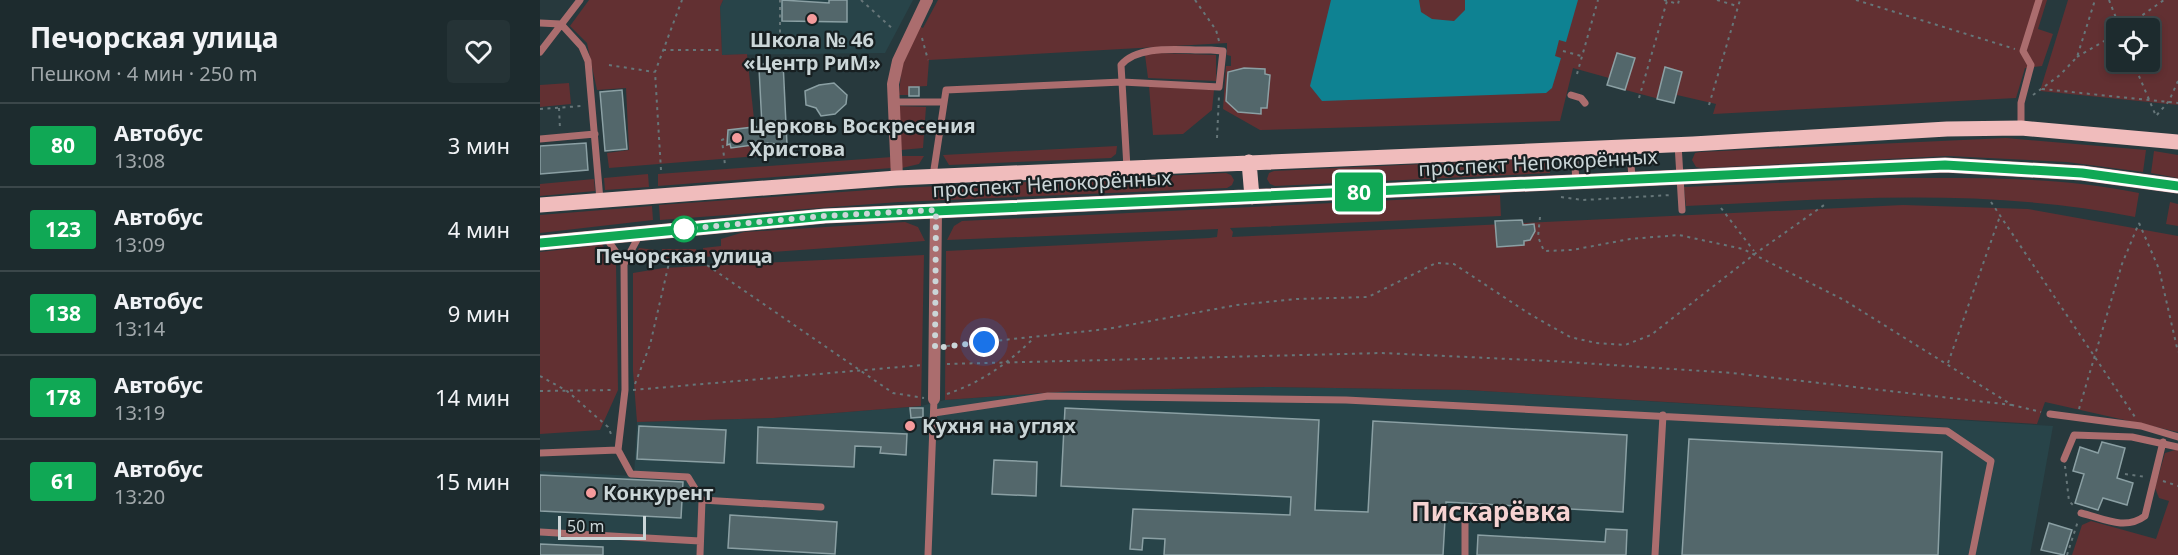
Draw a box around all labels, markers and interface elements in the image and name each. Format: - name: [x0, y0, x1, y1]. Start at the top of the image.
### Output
- marker: Школа № 46 «Центр РиМ»: [805, 12, 819, 26]
- text: Печорская улица: [30, 18, 278, 56]
- map controls: [2106, 18, 2160, 72]
- button: locate: [2106, 18, 2160, 72]
- button: heart: [447, 20, 510, 83]
- place label: Школа № 46 «Центр РиМ»: [743, 26, 881, 76]
- text: Пешком · 4 мин · 250 m: [30, 60, 257, 87]
- place label: Церковь Воскресения Христова: [749, 112, 976, 162]
- text: Автобус: [114, 117, 203, 147]
- text: 3 мин: [448, 130, 510, 160]
- text: 80: [51, 131, 75, 159]
- marker: Церковь Воскресения Христова: [730, 131, 744, 145]
- street label: проспект Непокорённых: [1418, 143, 1659, 182]
- text: 13:08: [114, 147, 165, 174]
- street label: проспект Непокорённых: [932, 164, 1173, 203]
- line badge: 80: [1332, 172, 1386, 212]
- text: 80: [1347, 178, 1371, 206]
- text: Автобус: [114, 201, 203, 231]
- text: 4 мин: [448, 214, 510, 244]
- text: 123: [45, 215, 81, 243]
- marker: Печорская улица: [671, 216, 697, 242]
- text: 13:09: [114, 231, 165, 258]
- place label: Печорская улица: [595, 242, 773, 269]
- text: Автобус: [114, 285, 203, 315]
- text: 9 мин: [448, 298, 510, 328]
- text: 138: [45, 299, 81, 327]
- text: 13:14: [114, 315, 165, 342]
- your location: [969, 327, 999, 357]
- text: Автобус: [114, 369, 203, 399]
- text: 14 мин: [435, 382, 510, 412]
- text: 178: [45, 383, 81, 411]
- text: 13:19: [114, 399, 165, 426]
- place label: Кухня на углях: [922, 412, 1076, 439]
- marker: Кухня на углях: [903, 419, 917, 433]
- text: Автобус: [114, 453, 203, 483]
- text: 15 мин: [435, 466, 510, 496]
- text: 61: [51, 467, 75, 495]
- place label: Конкурент: [603, 479, 713, 506]
- text: 13:20: [114, 483, 165, 510]
- marker: Конкурент: [584, 486, 598, 500]
- district label: Пискарёвка: [1411, 493, 1571, 529]
- scale bar: [558, 513, 646, 540]
- text: 50 m: [567, 515, 604, 537]

